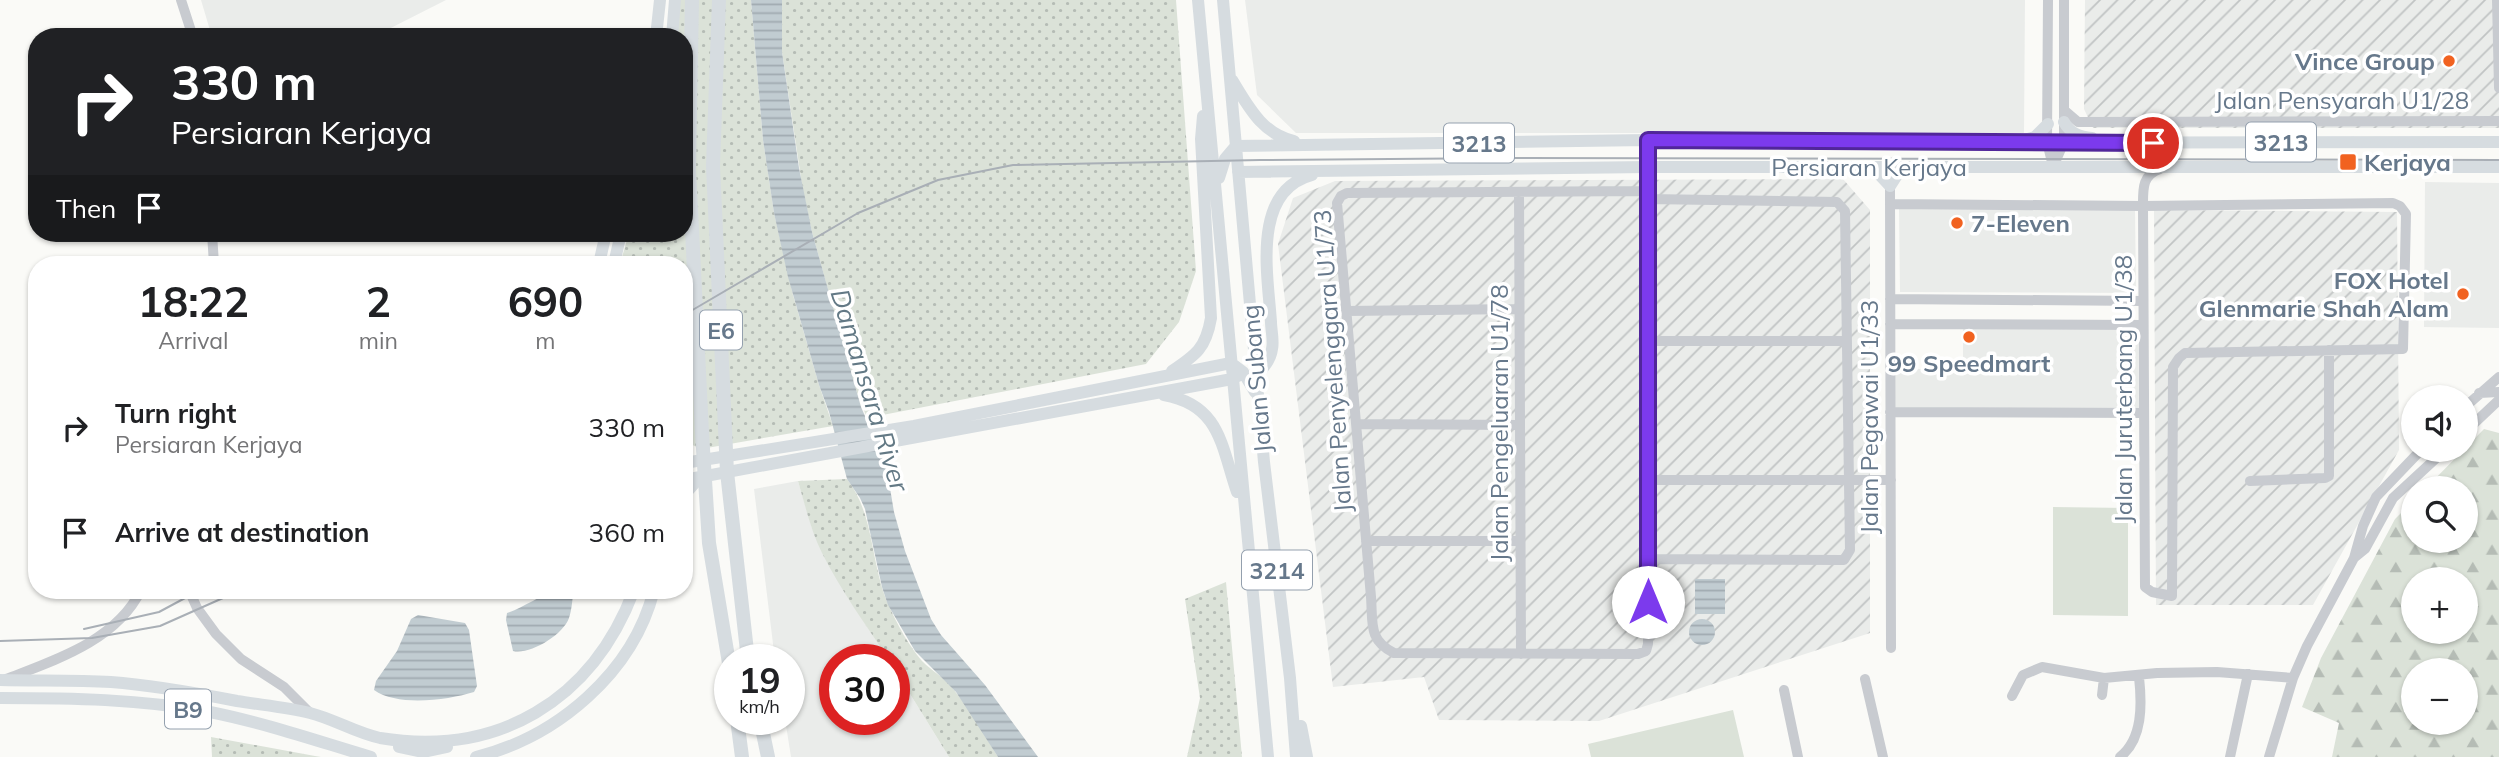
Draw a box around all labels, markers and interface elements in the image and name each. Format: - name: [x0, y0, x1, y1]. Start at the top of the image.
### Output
- place label: Vince Group: [2294, 46, 2435, 76]
- text: 330 m: [171, 51, 317, 112]
- marker: Vince Group: [2441, 53, 2457, 69]
- icon: right: [56, 56, 147, 147]
- street label: Jalan Pensyarah U1/28: [2215, 85, 2469, 115]
- text: Persiaran Kerjaya: [171, 112, 432, 152]
- pin: [2123, 113, 2183, 173]
- road number: 3213: [2246, 122, 2316, 162]
- road number: 3213: [1444, 124, 1514, 162]
- icon: arrive: [2134, 124, 2172, 162]
- place label: Kerjaya: [2364, 147, 2451, 177]
- street label: Persiaran Kerjaya: [1771, 152, 1967, 182]
- marker: Kerjaya: [2338, 152, 2358, 172]
- icon: arrive: [130, 189, 168, 227]
- text: Then: [56, 192, 116, 225]
- place label: 7-Eleven: [1971, 208, 2070, 238]
- street label: Jalan Penyelenggara U1/73: [1306, 209, 1358, 513]
- marker: 7-Eleven: [1949, 215, 1965, 231]
- street label: Jalan Juruterbang U1/38: [2108, 255, 2138, 523]
- place label: FOX Hotel Glenmarie Shah Alam: [2199, 265, 2449, 323]
- text: 18:22: [138, 275, 249, 328]
- text: 2: [366, 275, 391, 328]
- text: 690: [508, 275, 583, 328]
- street label: Jalan Pengeluaran U1/78: [1484, 284, 1514, 562]
- water label: Damansara River: [823, 285, 917, 497]
- marker: FOX Hotel Glenmarie Shah Alam: [2455, 286, 2471, 302]
- street label: Jalan Pegawai U1/33: [1854, 300, 1884, 534]
- street label: Jalan Subang: [1235, 304, 1277, 454]
- road number: E6: [700, 310, 742, 350]
- text: Arrival: [158, 326, 229, 355]
- text: min: [359, 326, 398, 355]
- text: m: [535, 326, 556, 355]
- marker: 99 Speedmart: [1961, 329, 1977, 345]
- place label: 99 Speedmart: [1888, 348, 2050, 378]
- map controls: [2401, 385, 2478, 735]
- button: sound: [2401, 385, 2478, 462]
- text: Turn right: [115, 397, 236, 430]
- icon: right: [56, 409, 94, 447]
- text: 330 m: [589, 411, 665, 444]
- text: Persiaran Kerjaya: [115, 430, 303, 459]
- button: search: [2401, 476, 2478, 553]
- icon: arrive: [56, 514, 94, 552]
- text: Arrive at destination: [115, 516, 370, 549]
- text: 360 m: [589, 516, 665, 549]
- road number: 3214: [1242, 550, 1312, 590]
- position arrow: [1611, 565, 1685, 639]
- button: +: [2401, 567, 2478, 644]
- speed limit sign: 30: [819, 644, 910, 735]
- text: 19: [738, 658, 781, 702]
- button: −: [2401, 658, 2478, 735]
- road number: B9: [165, 690, 211, 729]
- text: km/h: [739, 695, 780, 718]

